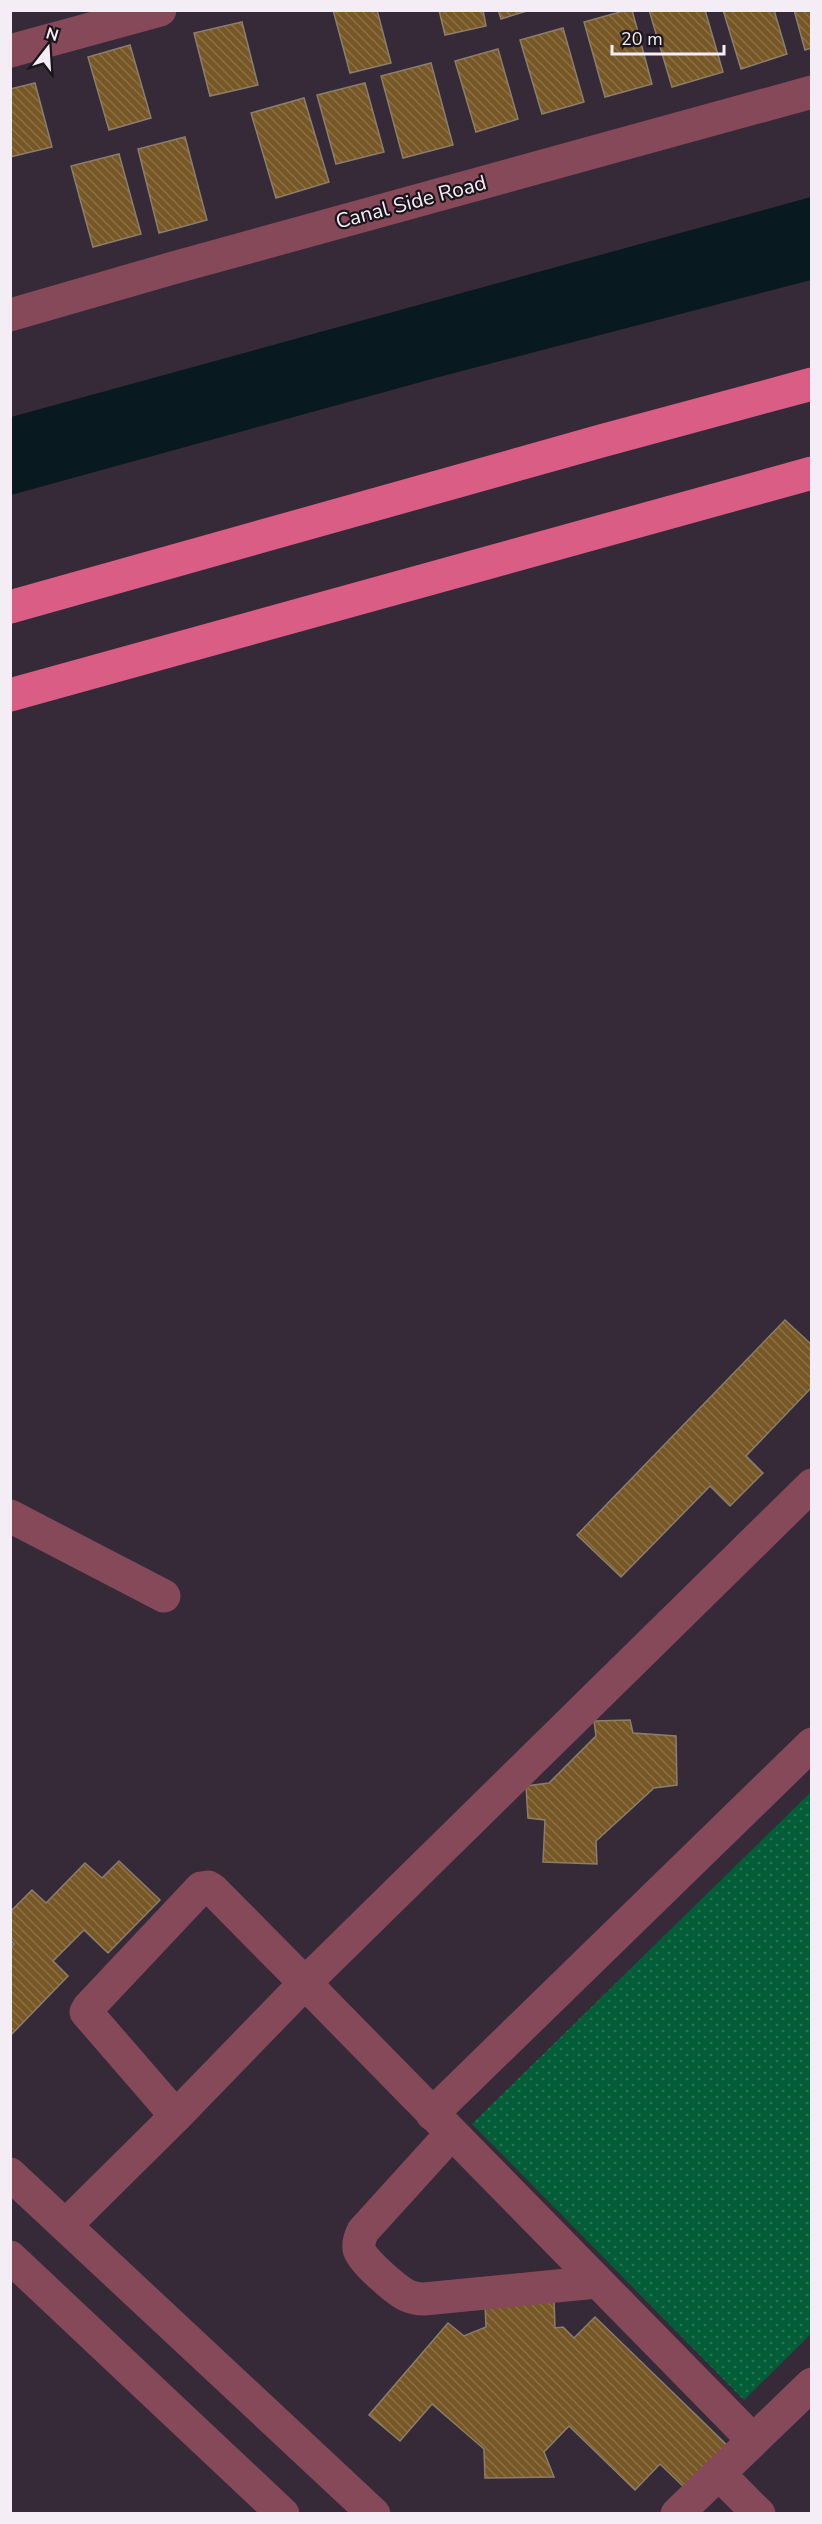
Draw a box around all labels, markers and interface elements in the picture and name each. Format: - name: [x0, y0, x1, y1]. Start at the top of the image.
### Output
- north arrow: [18, 18, 78, 78]
- scale bar: [612, 18, 724, 56]
- text: N: [43, 22, 61, 47]
- text: 20 m: [621, 27, 663, 51]
- street label: Canal Side Road: [332, 168, 490, 236]

